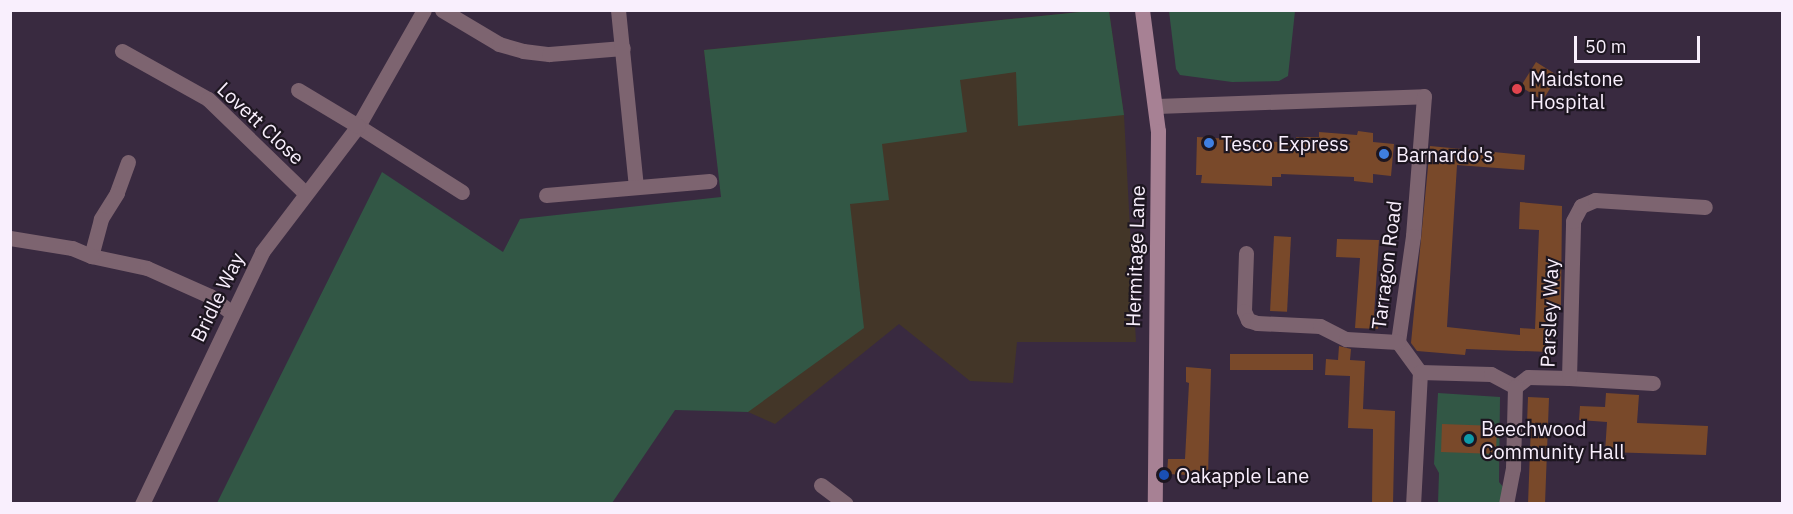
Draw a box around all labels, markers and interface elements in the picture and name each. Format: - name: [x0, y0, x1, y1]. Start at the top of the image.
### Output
- scale bar: [1577, 24, 1703, 62]
- text: 50 m: [1585, 35, 1627, 58]
- place label: Maidstone Hospital: [1530, 66, 1624, 113]
- street label: Lovett Close: [213, 77, 309, 169]
- marker: Maidstone Hospital: [1508, 80, 1526, 98]
- place label: Tesco Express: [1221, 131, 1349, 155]
- marker: Tesco Express: [1202, 136, 1216, 150]
- place label: Barnardo's: [1396, 142, 1493, 166]
- marker: Barnardo's: [1377, 147, 1391, 161]
- street label: Hermitage Lane: [1121, 185, 1149, 327]
- street label: Tarragon Road: [1366, 199, 1406, 331]
- street label: Bridle Way: [185, 248, 249, 346]
- street label: Parsley Way: [1535, 258, 1563, 368]
- place label: Beechwood Community Hall: [1481, 416, 1625, 463]
- marker: Beechwood Community Hall: [1462, 432, 1476, 446]
- place label: Oakapple Lane: [1176, 463, 1309, 487]
- marker: Oakapple Lane: [1157, 468, 1171, 482]

